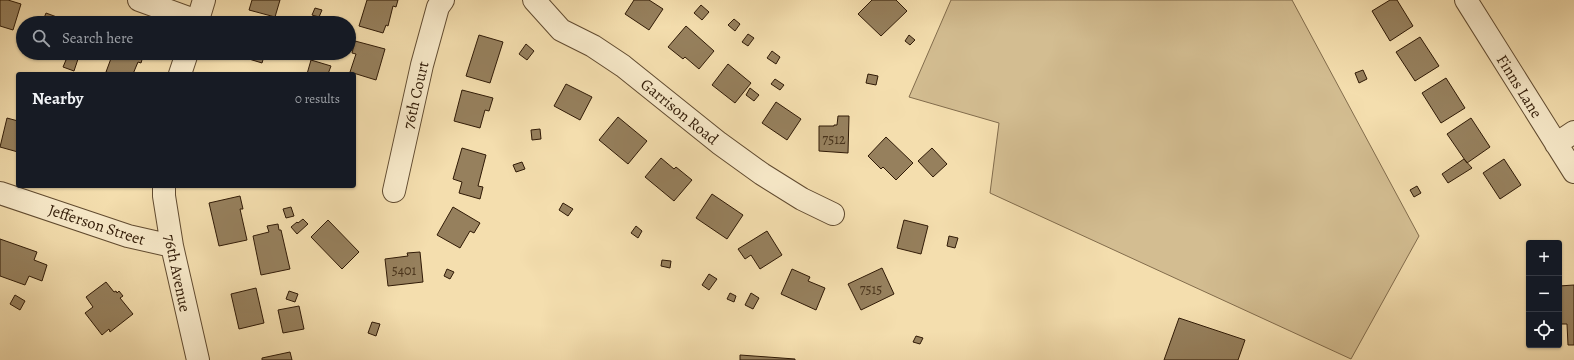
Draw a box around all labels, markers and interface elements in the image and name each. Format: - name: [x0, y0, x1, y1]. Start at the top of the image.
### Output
- search box: [16, 16, 356, 60]
- icon: search: [30, 27, 52, 49]
- text: Search here: [62, 28, 133, 48]
- street label: Finns Lane: [1491, 51, 1547, 122]
- street label: 76th Court: [398, 59, 434, 131]
- street label: Garrison Road: [636, 74, 723, 150]
- text: Nearby: [32, 87, 83, 110]
- text: 0 results: [295, 90, 340, 107]
- house number: 7512: [822, 130, 846, 149]
- street label: Jefferson Street: [45, 199, 148, 251]
- street label: 76th Avenue: [158, 232, 196, 314]
- map controls: [1526, 240, 1562, 348]
- button: +: [1526, 240, 1562, 276]
- house number: 5401: [392, 261, 417, 280]
- button: −: [1526, 276, 1562, 312]
- house number: 7515: [860, 280, 882, 299]
- button: locate: [1526, 312, 1562, 348]

